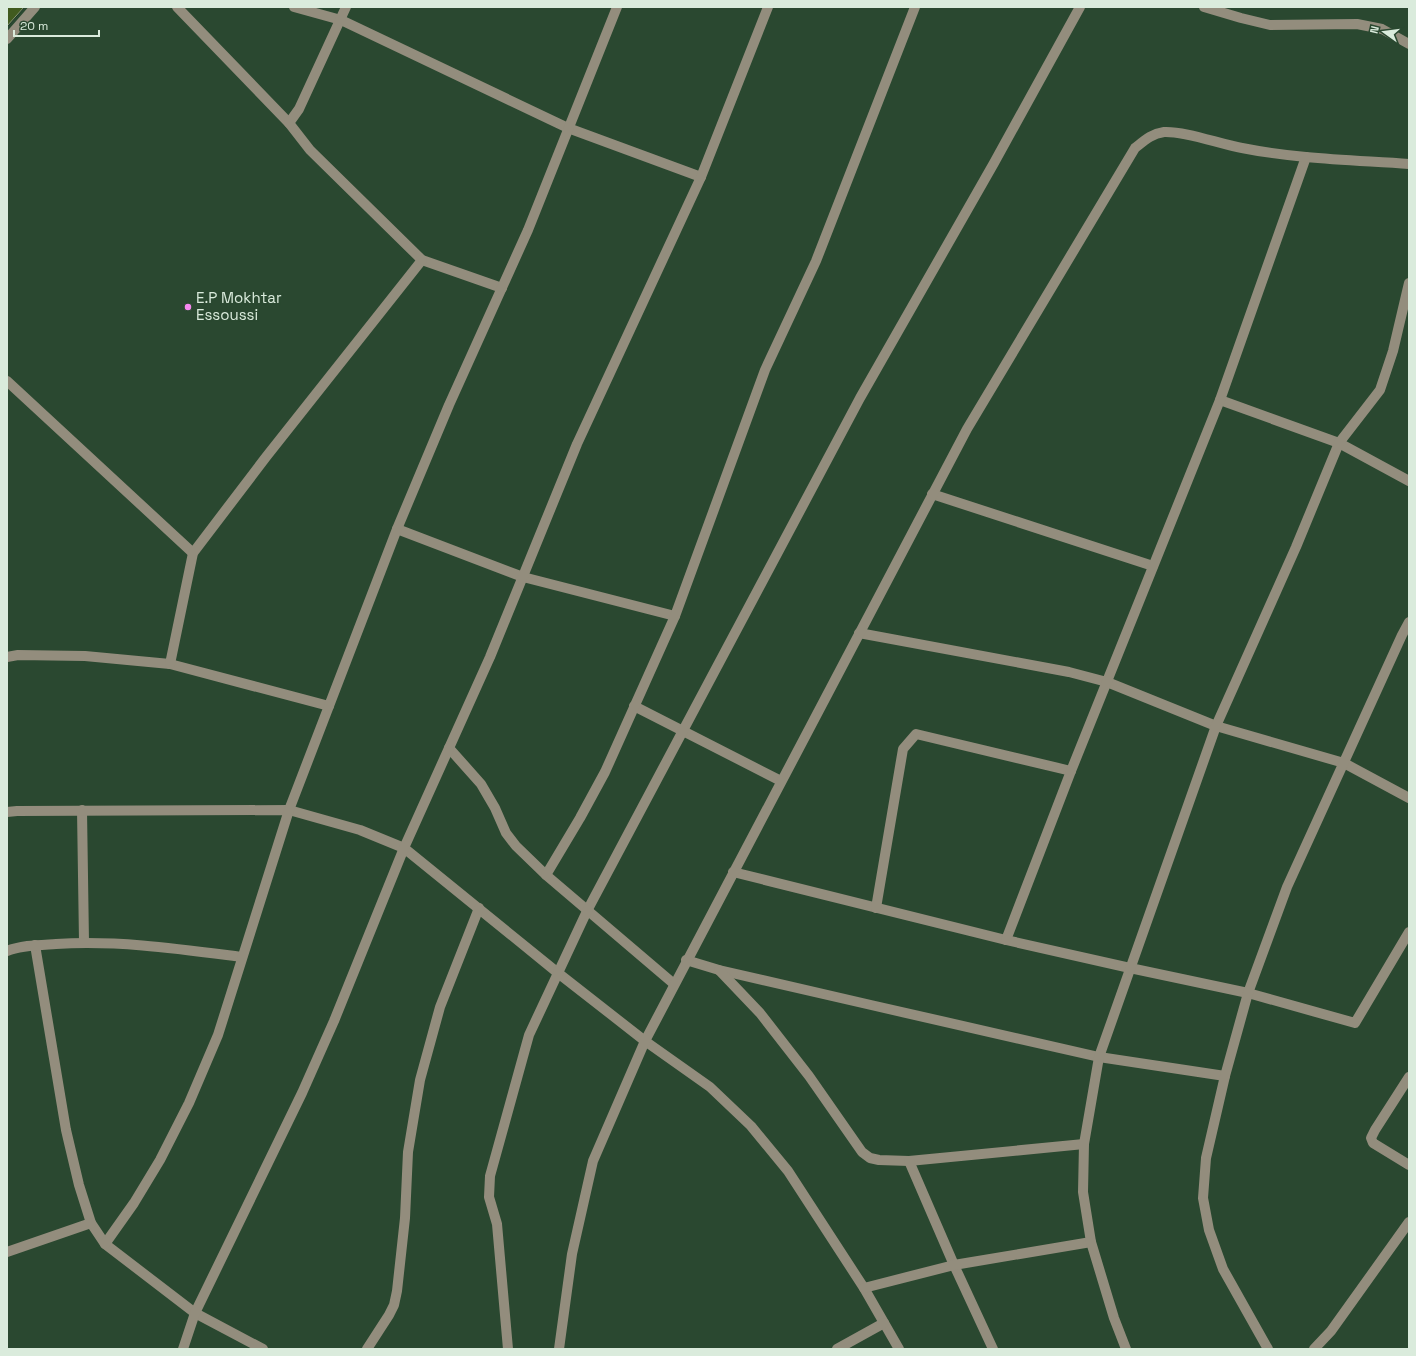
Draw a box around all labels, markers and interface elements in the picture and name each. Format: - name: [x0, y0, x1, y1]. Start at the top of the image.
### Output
- scale bar: [14, 12, 99, 38]
- north arrow: [1364, 12, 1404, 52]
- text: 20 m: [20, 18, 48, 34]
- text: N: [1367, 24, 1382, 35]
- place label: E.P Mokhtar Essoussi: [196, 288, 282, 324]
- marker: E.P Mokhtar Essoussi: [183, 302, 193, 312]

